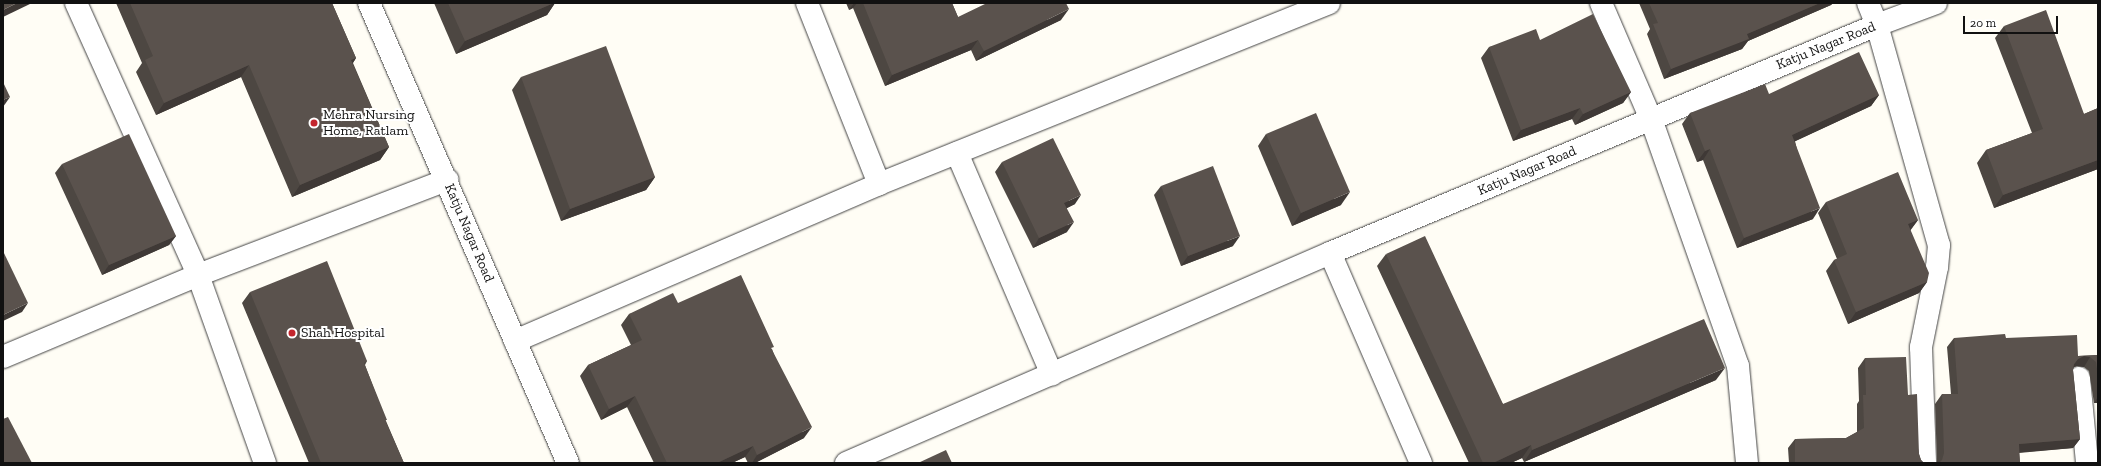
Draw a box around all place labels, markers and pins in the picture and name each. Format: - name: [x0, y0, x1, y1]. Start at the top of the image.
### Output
- place label: Mehra Nursing Home, Ratlam: [323, 107, 415, 140]
- marker: Mehra Nursing Home, Ratlam: [308, 117, 320, 129]
- place label: Shah Hospital: [301, 325, 385, 341]
- marker: Shah Hospital: [286, 327, 298, 339]

